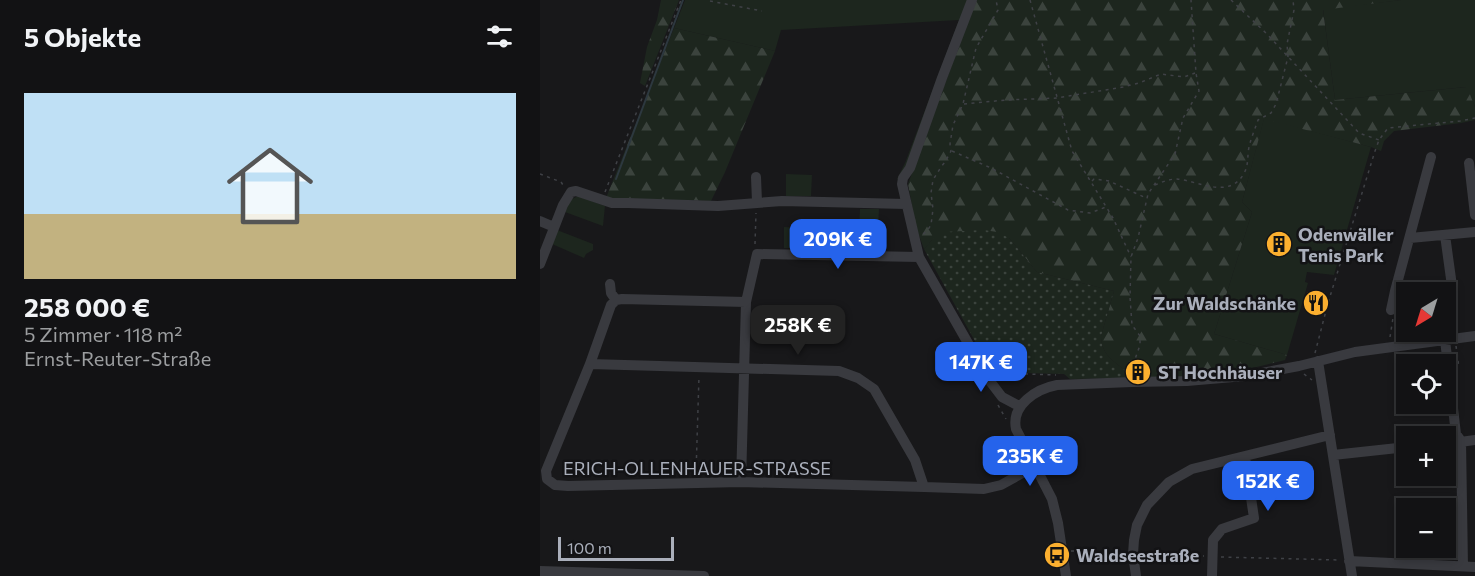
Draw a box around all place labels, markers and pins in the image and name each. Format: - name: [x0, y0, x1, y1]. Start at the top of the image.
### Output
- pin: 209K €: [789, 219, 887, 270]
- place label: Odenwäller Tenis Park: [1298, 223, 1394, 266]
- building icon: Odenwäller Tenis Park: [1264, 229, 1294, 259]
- restaurant icon: Zur Waldschänke: [1301, 288, 1331, 318]
- place label: Zur Waldschänke: [1153, 292, 1296, 314]
- pin: 258K €: [749, 305, 847, 356]
- pin: 147K €: [932, 342, 1030, 393]
- building icon: ST Hochhäuser: [1123, 357, 1153, 387]
- place label: ST Hochhäuser: [1158, 361, 1283, 383]
- pin: 235K €: [981, 436, 1079, 487]
- pin: 152K €: [1219, 461, 1317, 512]
- bus stop icon: Waldseestraße: [1042, 540, 1072, 570]
- place label: Waldseestraße: [1076, 544, 1199, 566]

